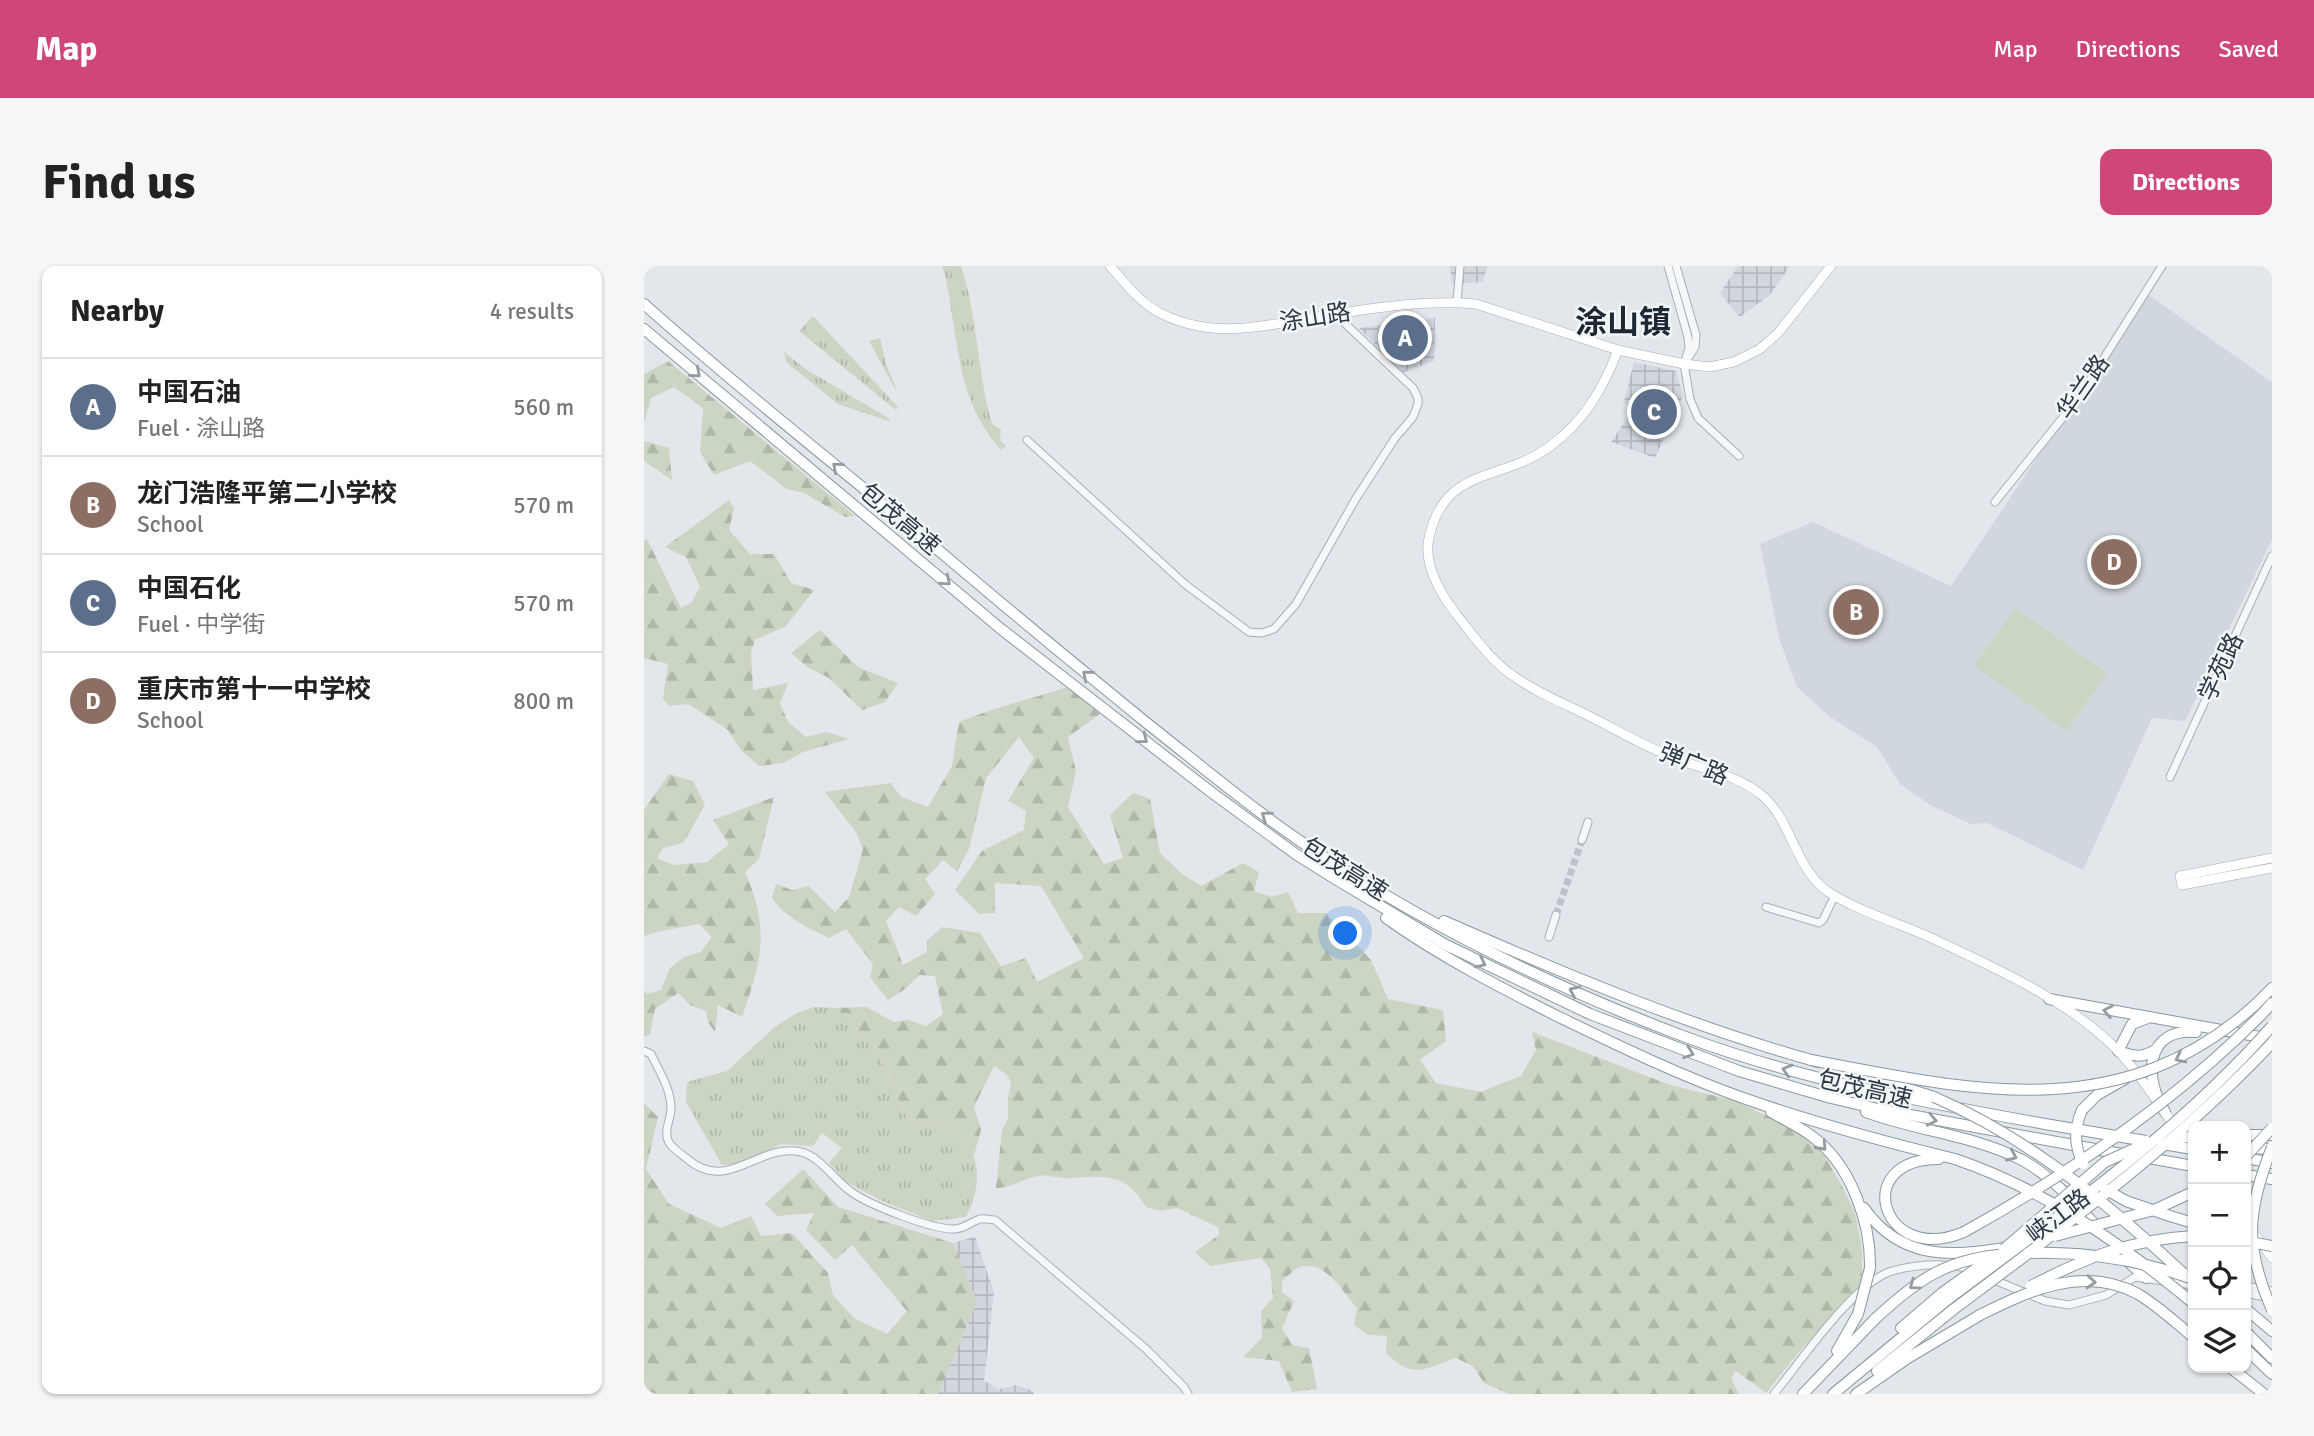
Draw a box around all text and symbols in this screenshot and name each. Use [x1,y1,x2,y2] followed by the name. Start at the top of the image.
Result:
[35,29,97,70] text: Map
[1993,34,2038,64] text: Map
[2076,34,2181,64] text: Directions
[2219,34,2279,64] text: Saved
[2100,149,2272,215] button: Directions
[42,152,195,212] text: Find us
[70,293,164,330] text: Nearby
[490,297,574,326] text: 4 results
[1277,297,1353,337] street label: 涂山路
[1575,303,1671,342] district label: 涂山镇
[1382,312,1428,364] pin: A
[2050,349,2116,425] street label: 华兰路
[687,365,700,377] one-way arrow
[137,377,241,409] text: 中国石油
[1631,386,1677,438] pin: C
[86,393,100,422] text: A
[513,393,574,422] text: 560 m
[137,414,265,443] text: Fuel · 涂山路
[833,462,845,475] one-way arrow
[854,477,946,561] street label: 包茂高速
[137,478,397,510] text: 龙门浩隆平第二小学校
[86,491,100,520] text: B
[513,491,574,520] text: 570 m
[137,510,204,539] text: School
[2091,536,2137,588] pin: D
[137,573,241,605] text: 中国石化
[938,573,951,585] one-way arrow
[1833,586,1879,638] pin: B
[86,589,100,618] text: C
[513,589,574,618] text: 570 m
[137,610,265,639] text: Fuel · 中学街
[2192,628,2250,706] street label: 学苑路
[1083,670,1095,683] one-way arrow
[137,674,371,706] text: 重庆市第十一中学校
[85,687,101,716] text: D
[513,687,574,716] text: 800 m
[137,706,204,735] text: School
[1135,730,1147,743] one-way arrow
[1655,737,1733,791] street label: 弹广路
[1261,811,1274,824] one-way arrow
[1296,831,1394,907] street label: 包茂高速
[1328,916,1362,950] your location
[1474,955,1486,969] one-way arrow
[1569,985,1581,999] one-way arrow
[2102,1004,2114,1019] one-way arrow
[1683,1045,1695,1059] one-way arrow
[2175,1049,2187,1063] one-way arrow
[1781,1064,1793,1079] one-way arrow
[1815,1064,1915,1114] street label: 包茂高速
[1926,1111,1938,1126] one-way arrow
[2188,1121,2251,1373] map controls
[2188,1121,2251,1184] button: +
[1814,1138,1826,1151] one-way arrow
[2005,1148,2017,1162] one-way arrow
[2020,1182,2096,1250] street label: 峡江路
[2188,1184,2251,1247] button: −
[2188,1247,2251,1310] button: locate
[2086,1274,2097,1289] one-way arrow
[1910,1277,1922,1289] one-way arrow
[2188,1310,2251,1373] button: layers

